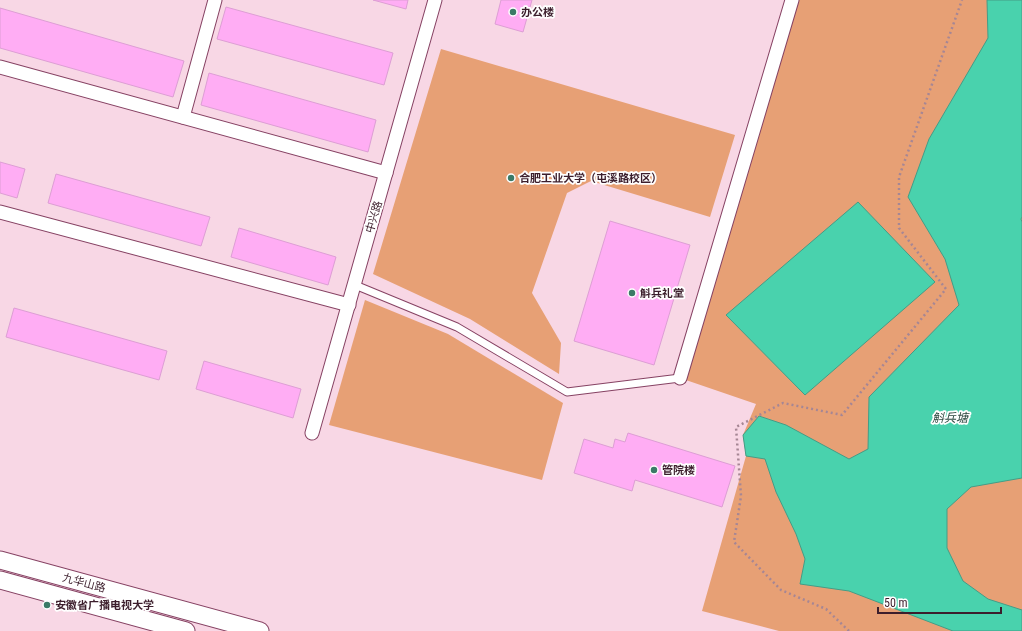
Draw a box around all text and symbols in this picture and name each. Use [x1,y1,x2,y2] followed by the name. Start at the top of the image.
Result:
[521,6,554,19] place label: 办公楼
[508,7,518,17] marker: 办公楼
[519,172,662,185] place label: 合肥工业大学（屯溪路校区）
[506,173,516,183] marker: 合肥工业大学（屯溪路校区）
[363,199,385,235] street label: 中兴路
[640,287,684,300] place label: 斛兵礼堂
[627,288,637,298] marker: 斛兵礼堂
[932,411,970,425] water label: 斛兵塘
[662,464,695,477] place label: 管院楼
[649,465,659,475] marker: 管院楼
[61,571,107,595] street label: 九华山路
[878,589,1001,615] scale bar
[884,596,908,610] text: 50 m
[55,599,154,612] place label: 安徽省广播电视大学
[42,600,52,610] marker: 安徽省广播电视大学

